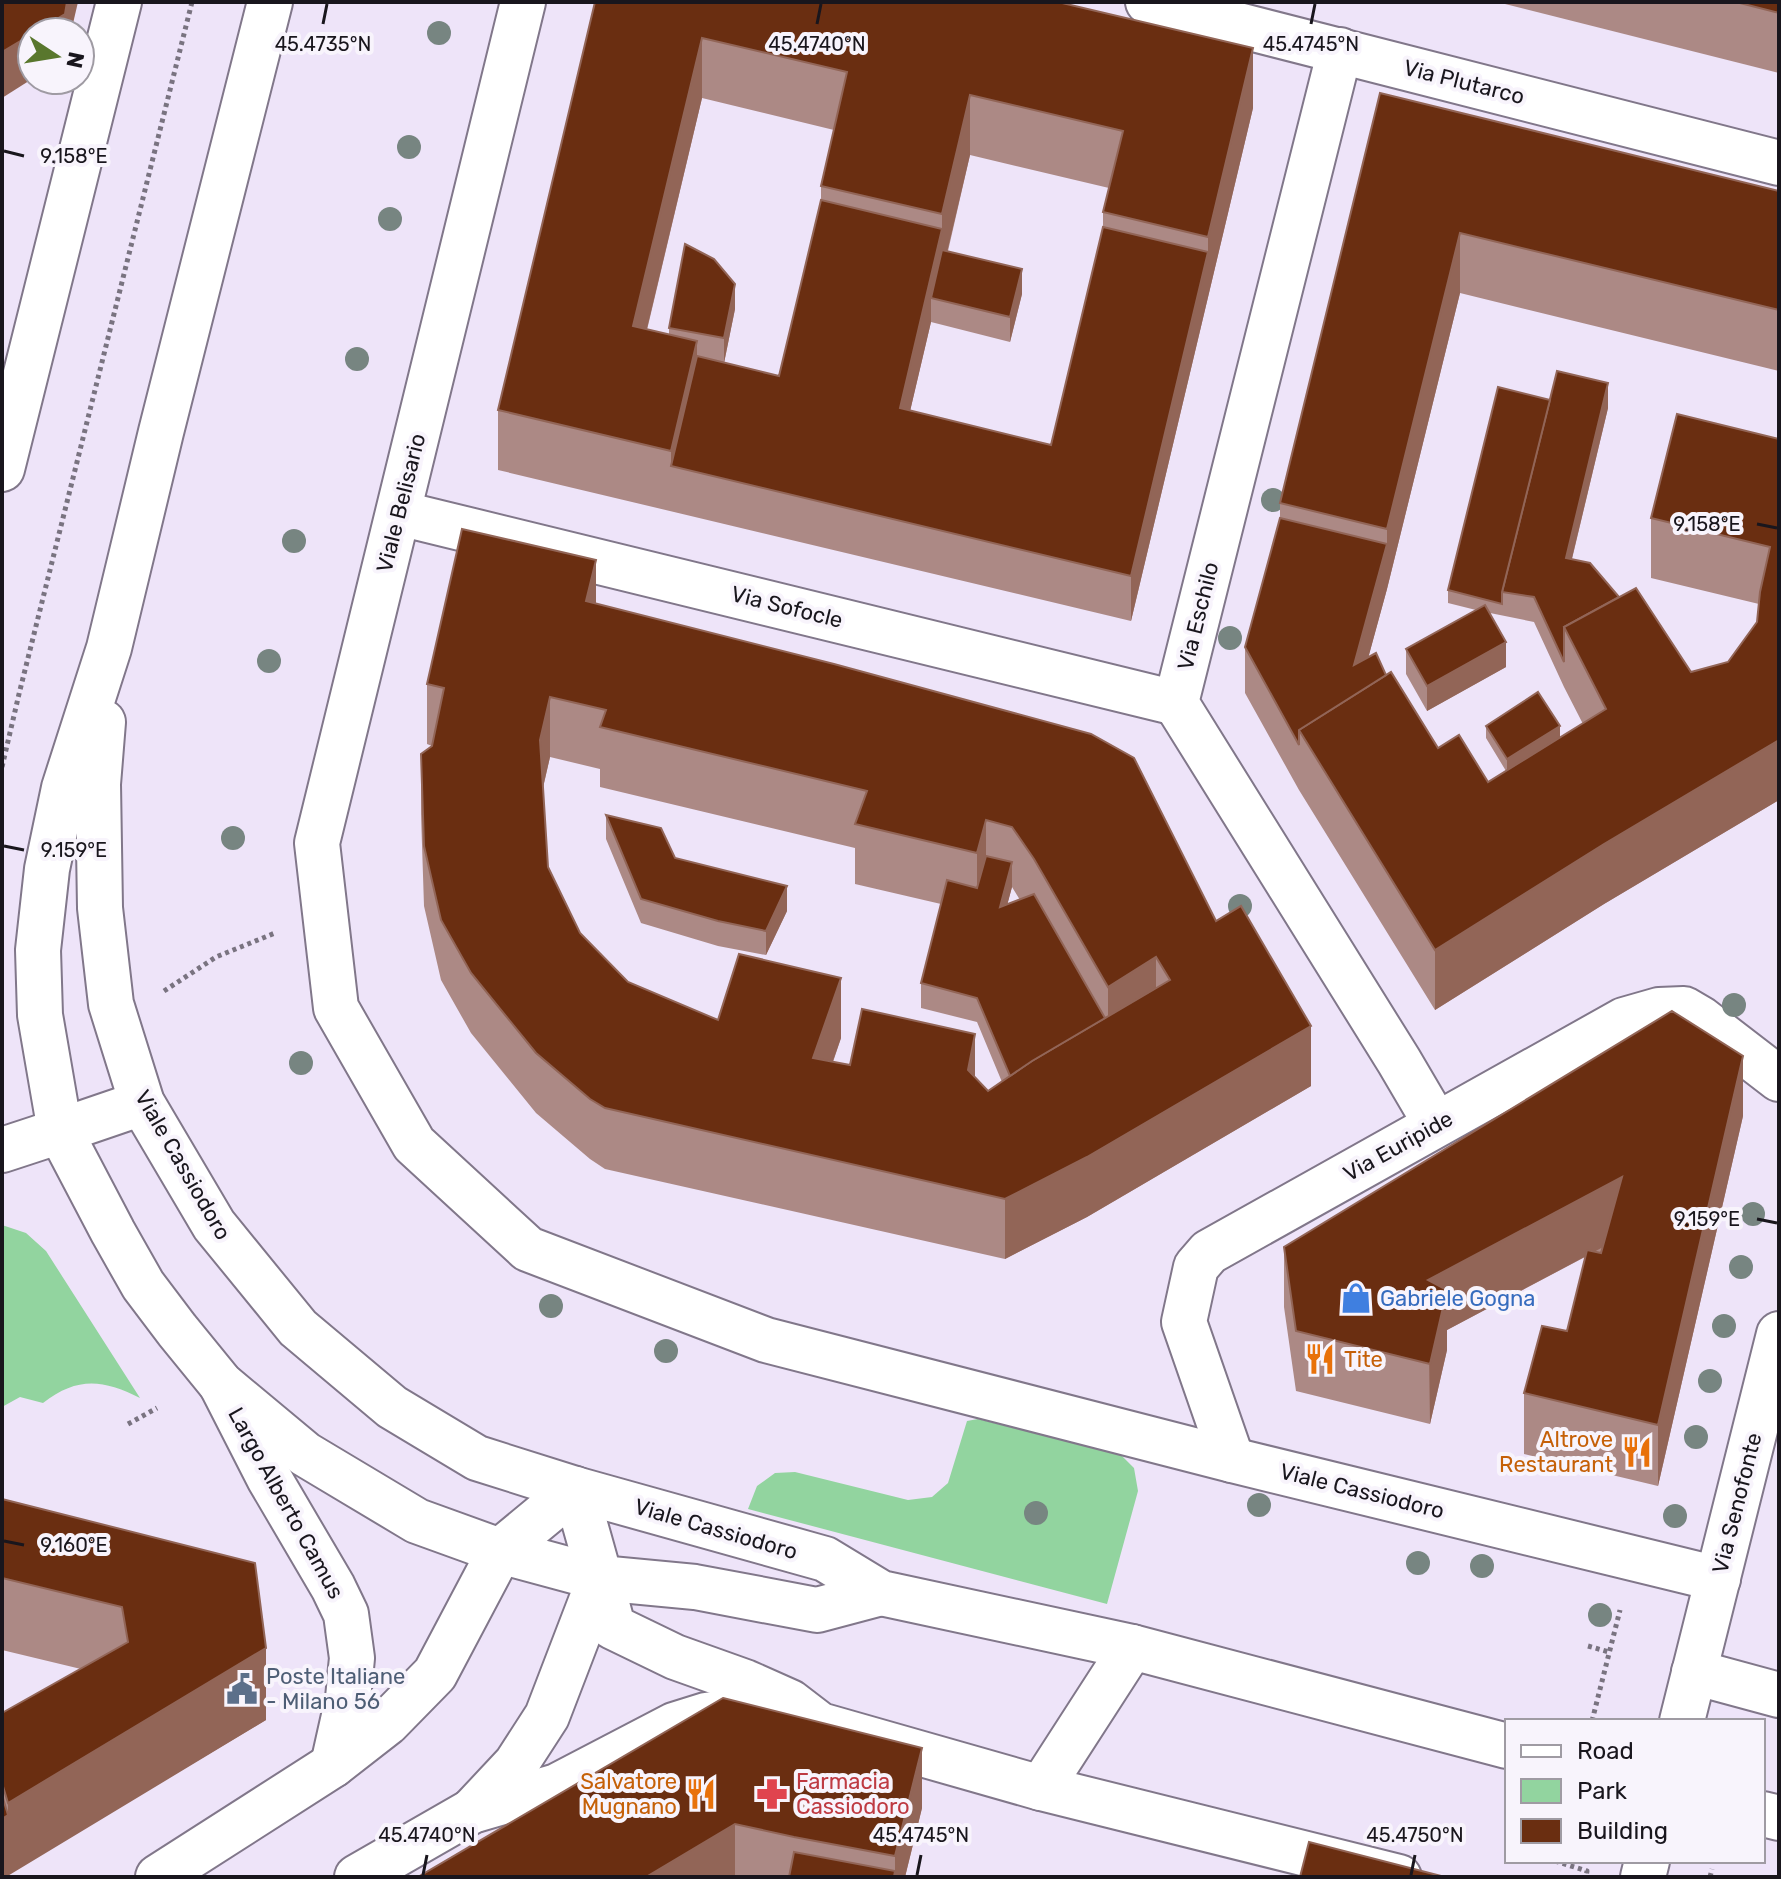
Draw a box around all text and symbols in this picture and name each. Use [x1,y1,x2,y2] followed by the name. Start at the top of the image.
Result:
[16,16,96,96] north arrow
[275,32,371,56] text: 45.4735°N
[768,32,866,56] text: 45.4740°N
[1263,32,1359,56] text: 45.4745°N
[60,50,90,71] text: N
[1401,54,1527,110] street label: Via Plutarco
[40,144,108,168] text: 9.158°E
[371,431,431,575] street label: Viale Belisario
[1673,512,1741,536] text: 9.158°E
[1172,559,1224,673] street label: Via Eschilo
[728,580,846,634] street label: Via Sofocle
[41,838,107,862] text: 9.159°E
[129,1085,237,1245] street label: Viale Cassiodoro
[1338,1105,1458,1187] street label: Via Euripide
[1674,1207,1740,1231] text: 9.159°E
[1339,1281,1373,1315] shop icon: Gabriele Gogna
[1380,1285,1536,1312] place label: Gabriele Gogna
[1303,1342,1337,1376] restaurant icon: Tite
[1344,1346,1383,1373] place label: Tite
[222,1403,350,1603] street label: Largo Alberto Camus
[1499,1426,1613,1478] place label: Altrove Restaurant
[1706,1430,1768,1576] street label: Via Senofonte
[1620,1435,1654,1469] restaurant icon: Altrove Restaurant
[1277,1458,1447,1524] street label: Viale Cassiodoro
[631,1493,801,1565] street label: Viale Cassiodoro
[40,1533,108,1557] text: 9.160°E
[266,1663,405,1715] place label: Poste Italiane - Milano 56
[225,1672,259,1706] public building icon: Poste Italiane - Milano 56
[1505,1719,1765,1863] legend
[1577,1737,1634,1765] text: Road
[580,1768,677,1820] place label: Salvatore Mugnano
[796,1768,910,1820] place label: Farmacia Cassiodoro
[684,1777,718,1811] restaurant icon: Salvatore Mugnano
[755,1777,789,1811] pharmacy icon: Farmacia Cassiodoro
[1577,1777,1628,1805] text: Park
[1577,1817,1668,1845] text: Building
[378,1823,476,1847] text: 45.4740°N
[873,1823,969,1847] text: 45.4745°N
[1366,1823,1464,1847] text: 45.4750°N

